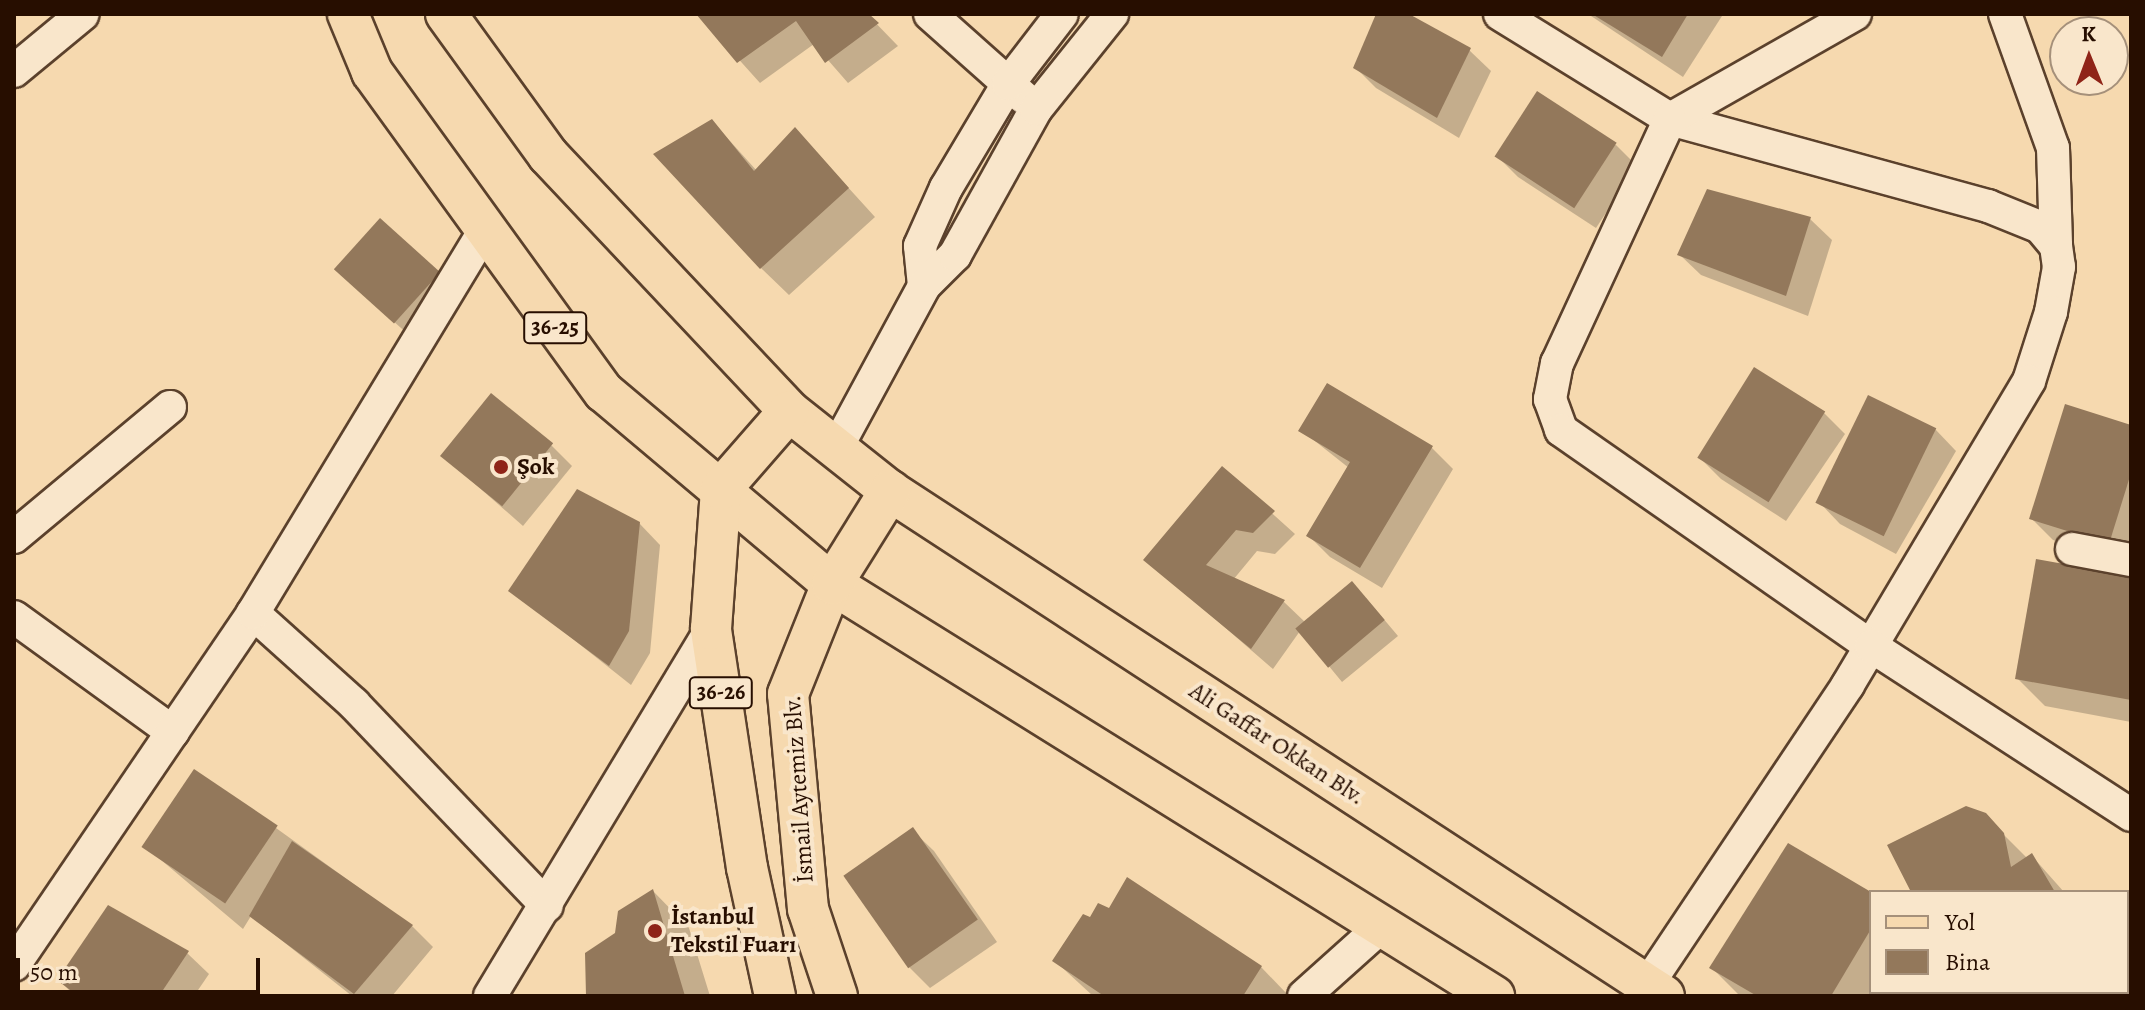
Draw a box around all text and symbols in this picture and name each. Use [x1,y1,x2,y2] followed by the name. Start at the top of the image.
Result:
[2049,16,2129,96] north arrow
[2081,19,2096,49] text: K
[523,310,587,346] road number: 36-25
[517,453,554,481] place label: Şok
[492,458,510,476] marker: Şok
[687,675,755,711] road number: 36-26
[1184,677,1370,811] street label: Ali Gaffar Okkan Blv.
[778,694,820,884] street label: İsmail Aytemiz Blv.
[1869,890,2129,994] legend
[671,903,796,959] place label: İstanbul Tekstil Fuarı
[1945,906,1975,938] text: Yol
[646,922,664,940] marker: İstanbul Tekstil Fuarı
[20,942,264,992] scale bar
[1945,946,1990,978] text: Bina
[30,956,78,988] text: 50 m

